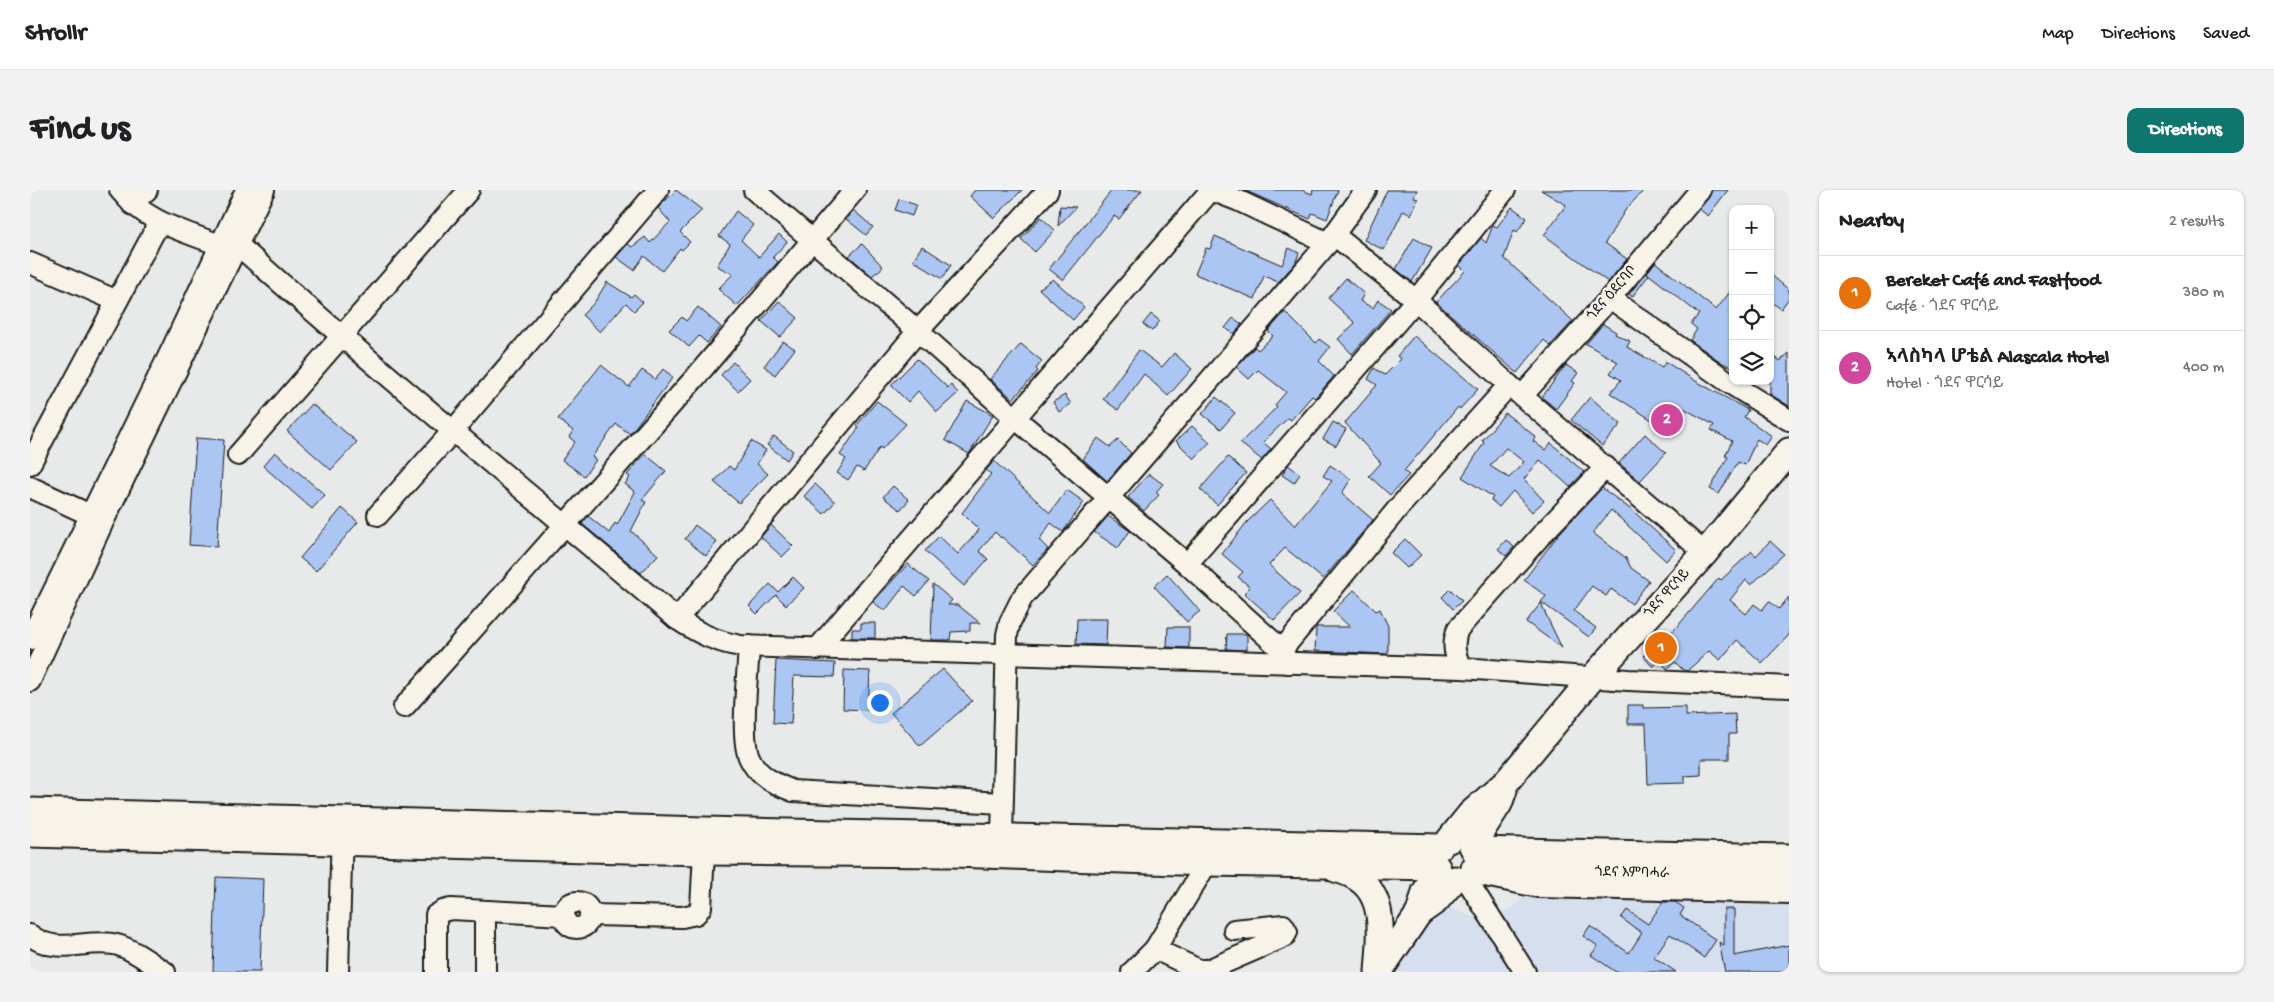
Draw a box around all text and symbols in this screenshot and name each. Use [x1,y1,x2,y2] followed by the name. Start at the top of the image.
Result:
[25,20,86,49] text: Strollr
[2042,24,2074,45] text: Map
[2102,24,2175,45] text: Directions
[2203,24,2249,45] text: Saved
[2127,108,2244,153] button: Directions
[30,110,130,151] text: Find us
[1729,205,1774,385] map controls
[1729,205,1774,250] button: +
[1839,210,1904,235] text: Nearby
[2169,213,2224,232] text: 2 results
[1729,250,1774,295] button: −
[1584,263,1642,325] street label: ጎደና ዕደርባቦ
[1886,270,2100,293] text: Bereket Café and Fastfood
[1852,284,1858,303] text: 1
[2183,284,2224,303] text: 380 m
[1729,295,1774,340] button: locate
[1886,298,1999,317] text: Café · ጎደና ዋርሳይ
[1729,340,1774,385] button: layers
[1886,347,2109,370] text: ኣላስካላ ሆቴል Alascala Hotel
[1851,359,1859,378] text: 2
[2183,359,2224,378] text: 400 m
[1886,375,2004,394] text: Hotel · ጎደና ዋርሳይ
[1651,401,1683,439] pin: 2
[1641,566,1695,622] street label: ጎደና ዋርሳይ
[1645,629,1677,667] pin: 1
[867,690,893,716] your location
[1595,865,1670,883] street label: ጎደና እምባሓራ

